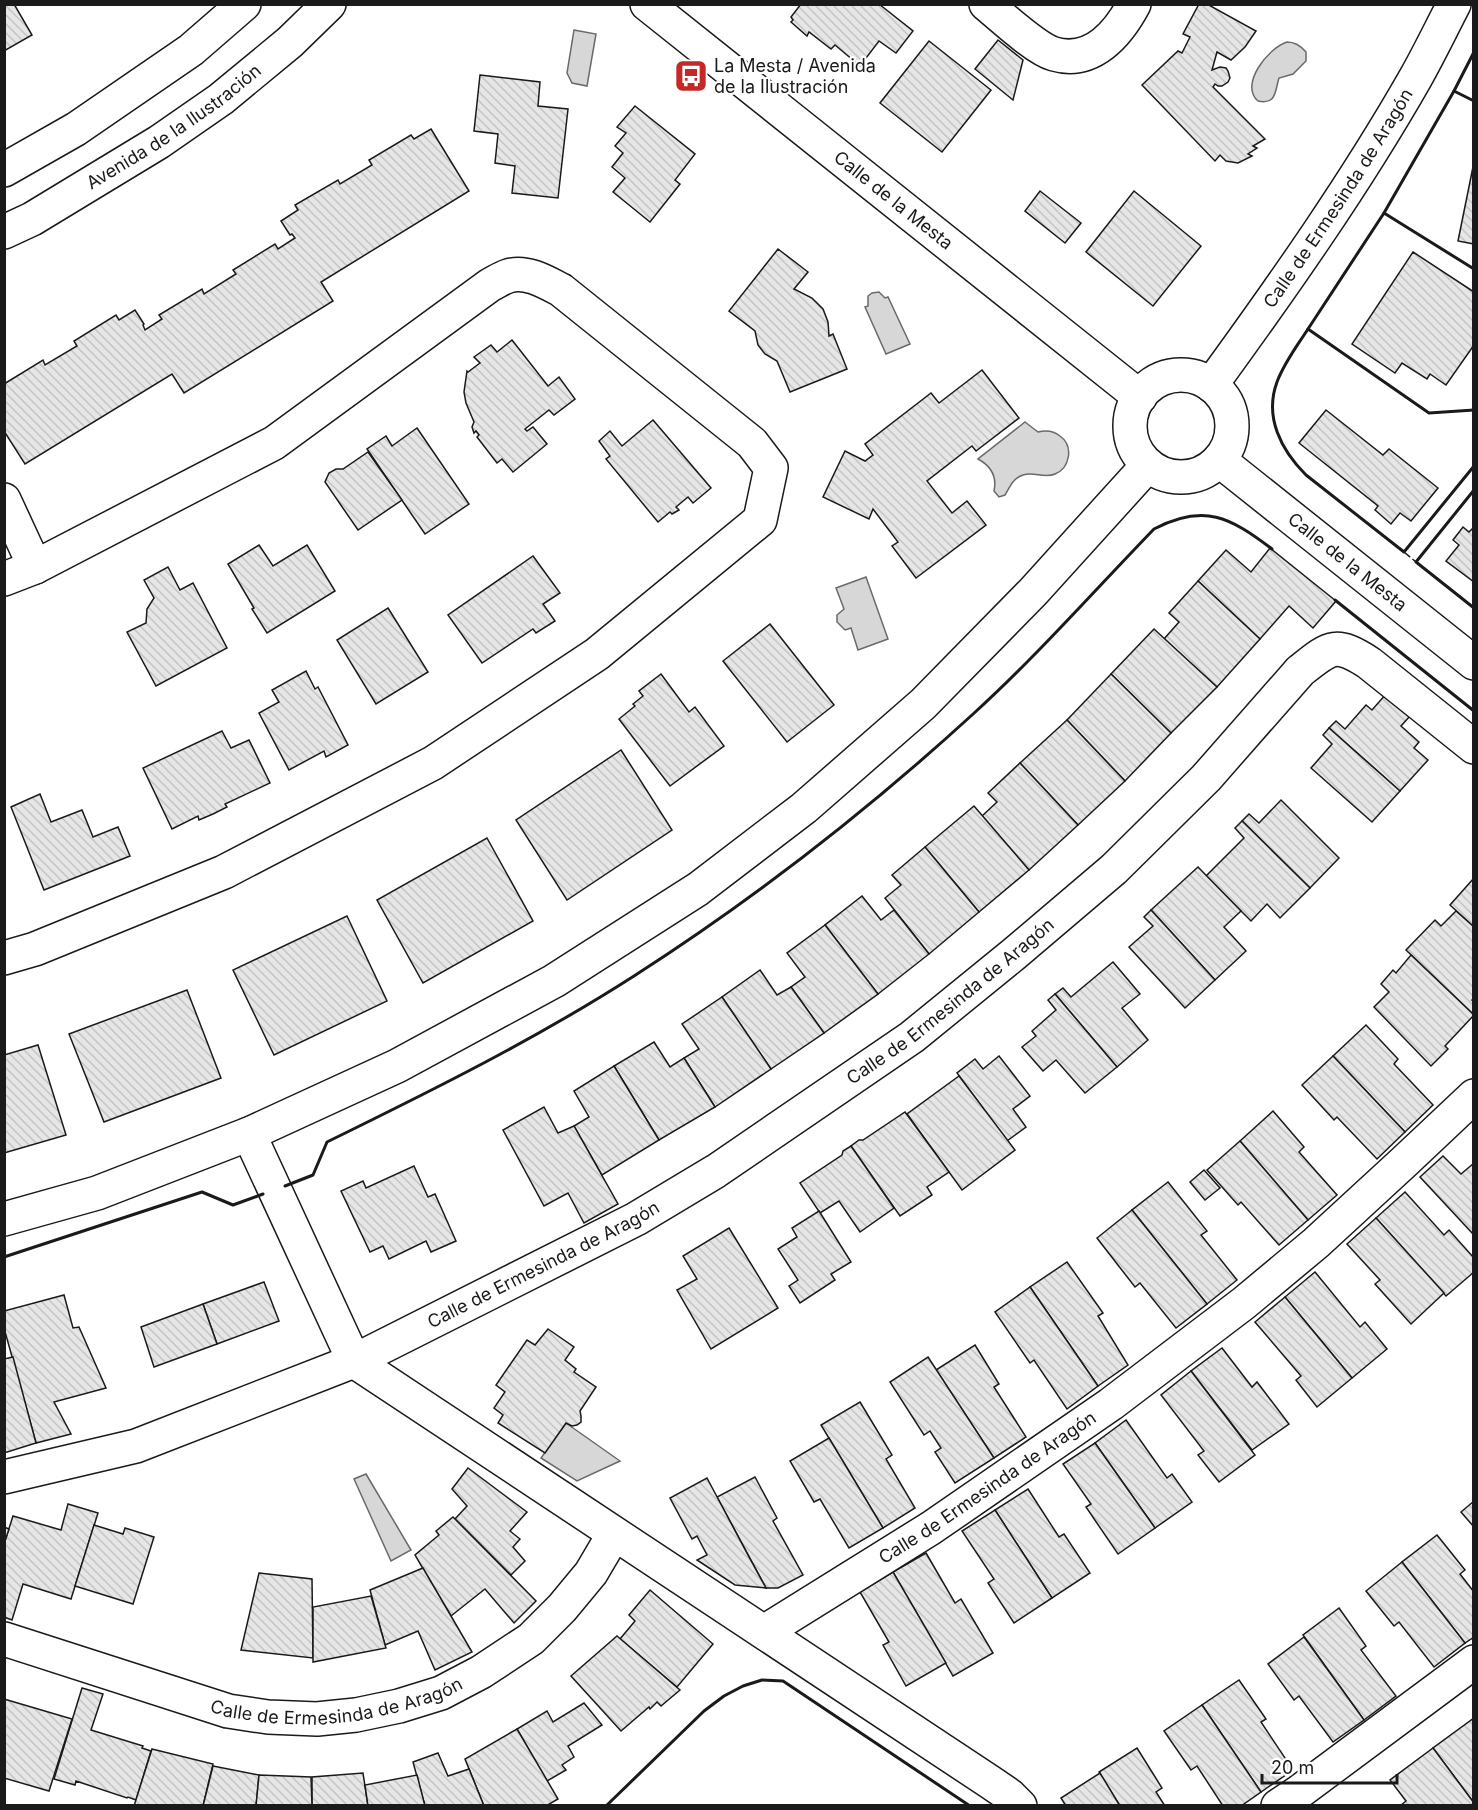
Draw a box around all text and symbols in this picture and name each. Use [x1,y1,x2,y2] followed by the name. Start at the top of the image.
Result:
[714,55,876,97] place label: La Mesta / Avenida de la Ilustración
[673,58,709,94] bus stop icon: La Mesta / Avenida de la Ilustración
[82,60,265,194] street label: Avenida de la Ilustración
[1259,85,1417,312] street label: Calle de Ermesinda de Aragón
[830,146,957,254] street label: Calle de la Mesta
[1284,508,1411,615] street label: Calle de la Mesta
[842,914,1058,1089] street label: Calle de Ermesinda de Aragón
[424,1196,663,1332] street label: Calle de Ermesinda de Aragón
[875,1407,1100,1568] street label: Calle de Ermesinda de Aragón
[208,1673,466,1729] street label: Calle de Ermesinda de Aragón
[1262,1747,1397,1785] scale bar
[1271,1757,1314,1778] text: 20 m

